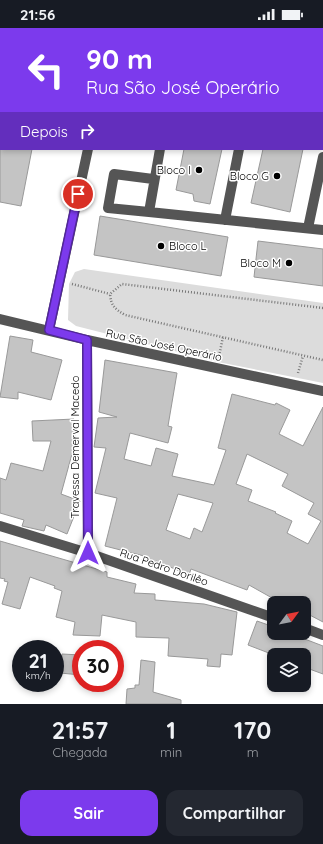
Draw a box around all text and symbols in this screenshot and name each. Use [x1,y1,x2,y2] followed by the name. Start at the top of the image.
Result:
[20,5,55,24] text: 21:56
[86,41,153,76] text: 90 m
[20,44,72,96] icon: left
[86,76,280,99] text: Rua São José Operário
[76,120,98,142] icon: right
[20,122,68,141] text: Depois
[157,163,191,177] place label: Bloco I
[194,165,204,175] marker: Bloco I
[230,169,269,183] place label: Bloco G
[272,171,282,181] marker: Bloco G
[61,177,95,211] pin
[67,183,89,205] icon: arrive
[169,239,207,253] place label: Bloco L
[156,241,166,251] marker: Bloco L
[240,256,281,270] place label: Bloco M
[284,258,294,268] marker: Bloco M
[105,326,224,364] street label: Rua São José Operário
[68,375,82,518] street label: Travessa Demerval Macedo
[67,532,109,574] position arrow
[118,545,210,589] street label: Rua Pedro Dorilêo
[267,596,311,640] north arrow
[267,596,311,692] map controls
[72,640,124,692] speed limit sign: 30
[28,648,48,673] text: 21
[267,648,311,692] button: layers
[25,669,51,682] text: km/h
[52,715,108,745] text: 21:57
[166,715,176,745] text: 1
[234,715,271,745] text: 170
[53,744,107,760] text: Chegada
[160,744,182,760] text: min
[247,744,259,760] text: m
[20,790,158,836] button: Sair
[166,790,303,836] button: Compartilhar

